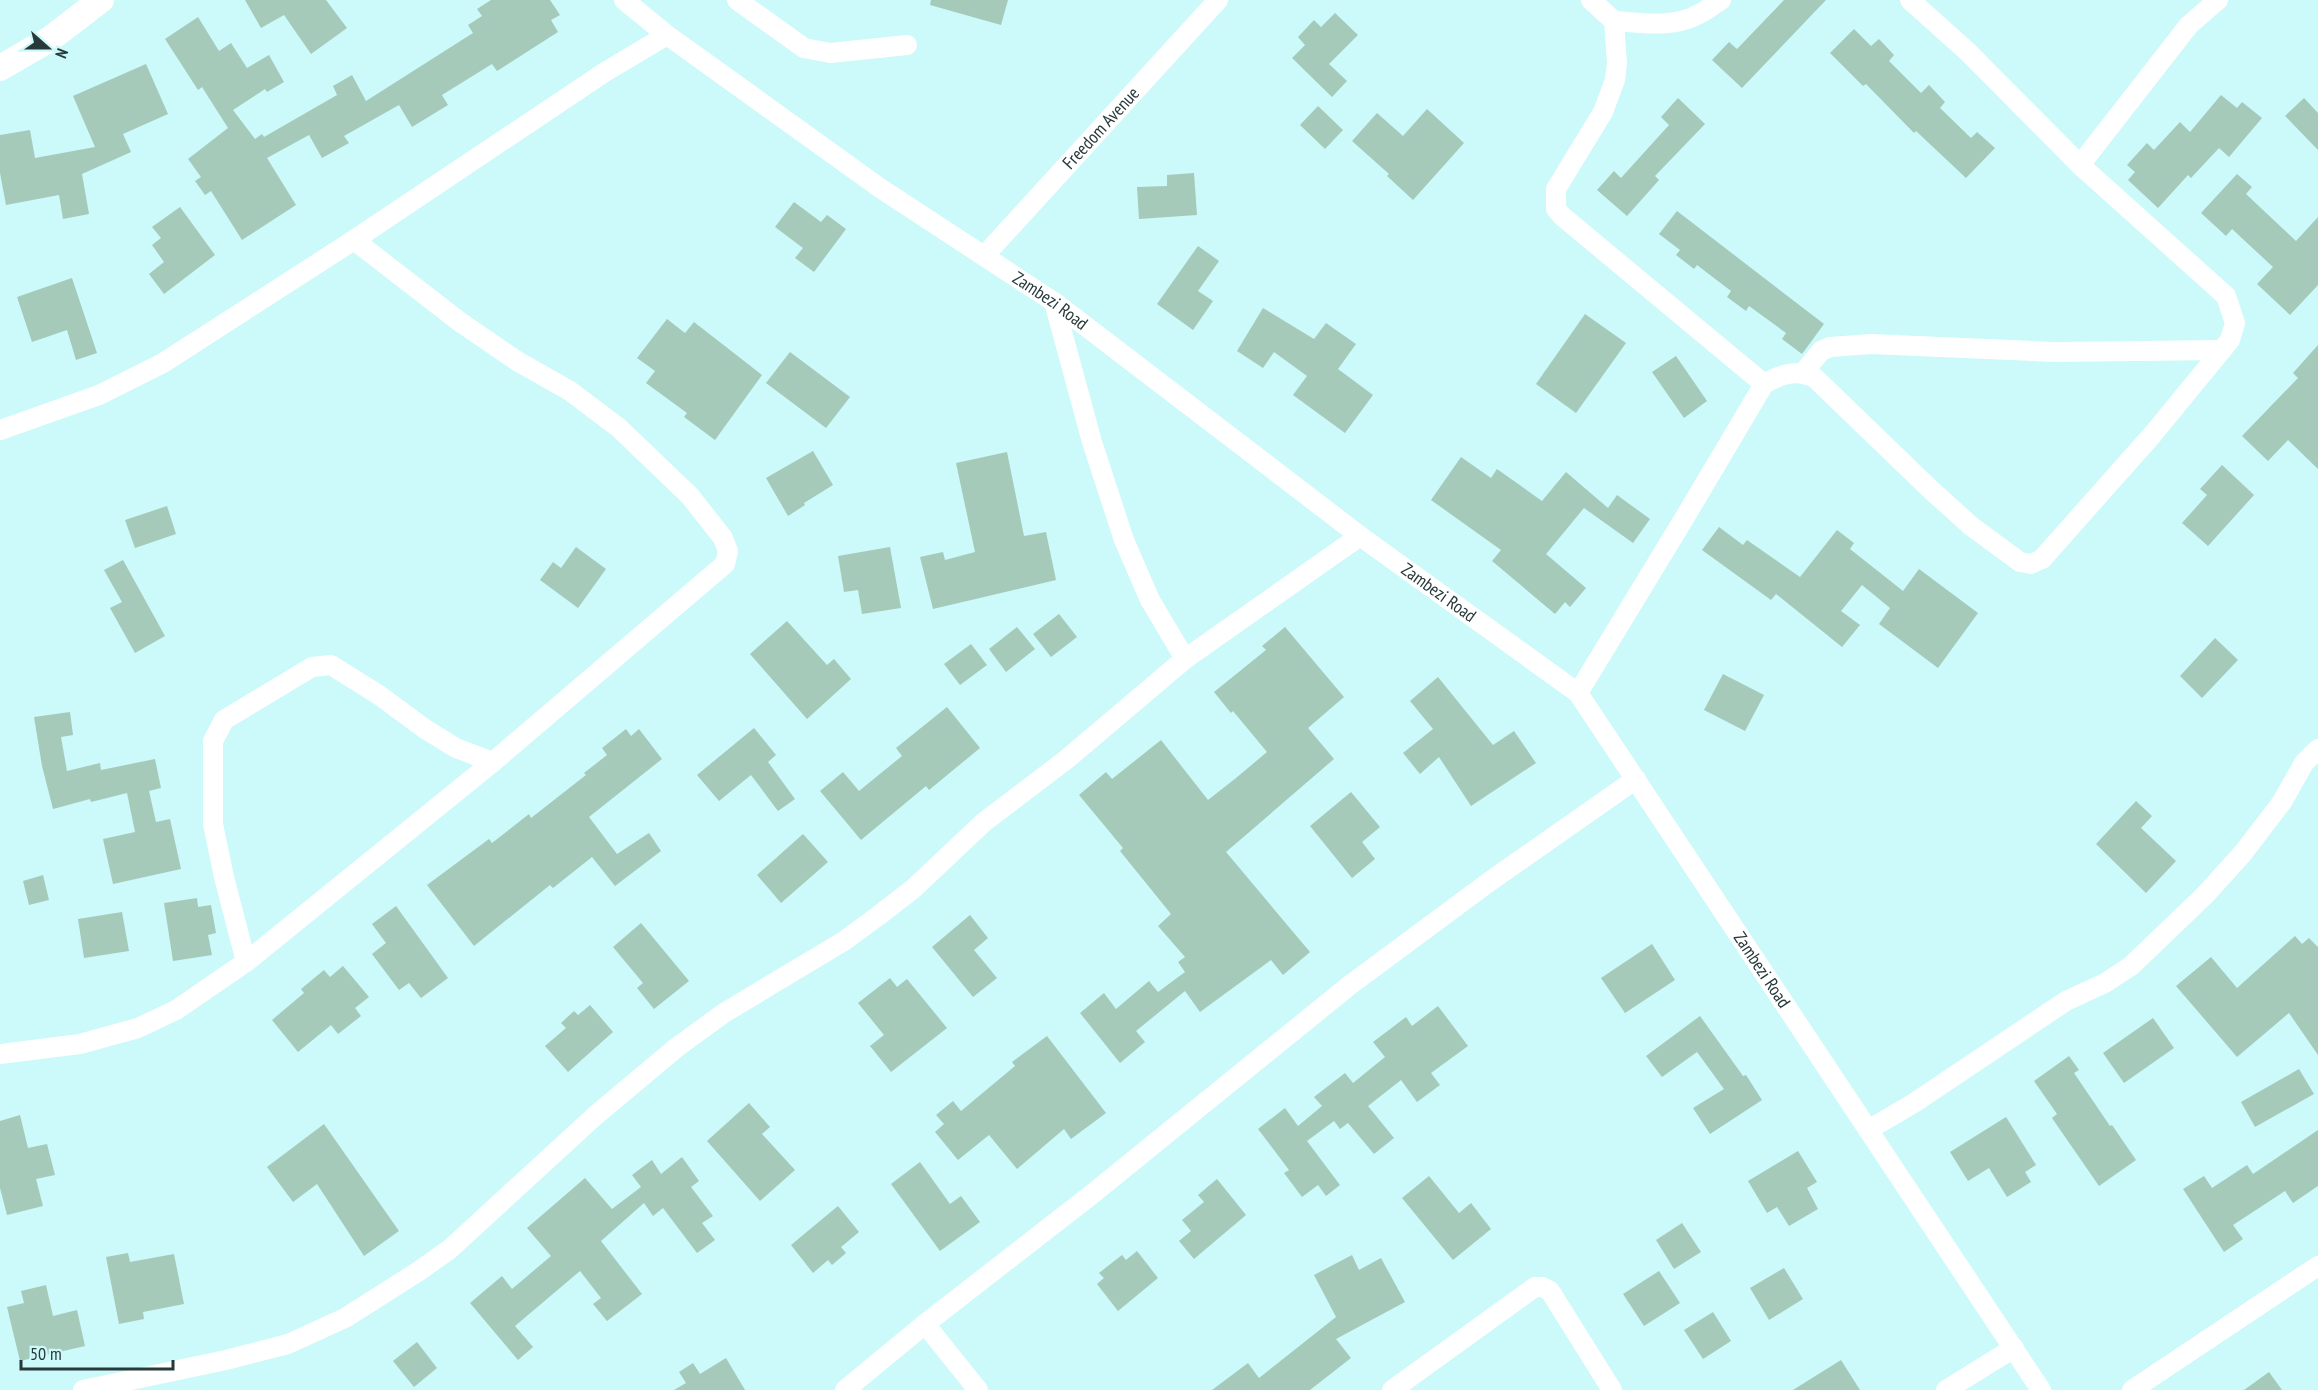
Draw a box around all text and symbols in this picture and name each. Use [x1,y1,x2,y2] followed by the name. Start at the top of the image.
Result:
[18,18,78,78] north arrow
[51,46,73,61] text: N
[1057,82,1144,174] street label: Freedom Avenue
[1009,266,1093,335] street label: Zambezi Road
[1397,558,1481,627] street label: Zambezi Road
[1729,927,1796,1012] street label: Zambezi Road
[21,1333,172,1371] scale bar
[30,1342,62,1365] text: 50 m

